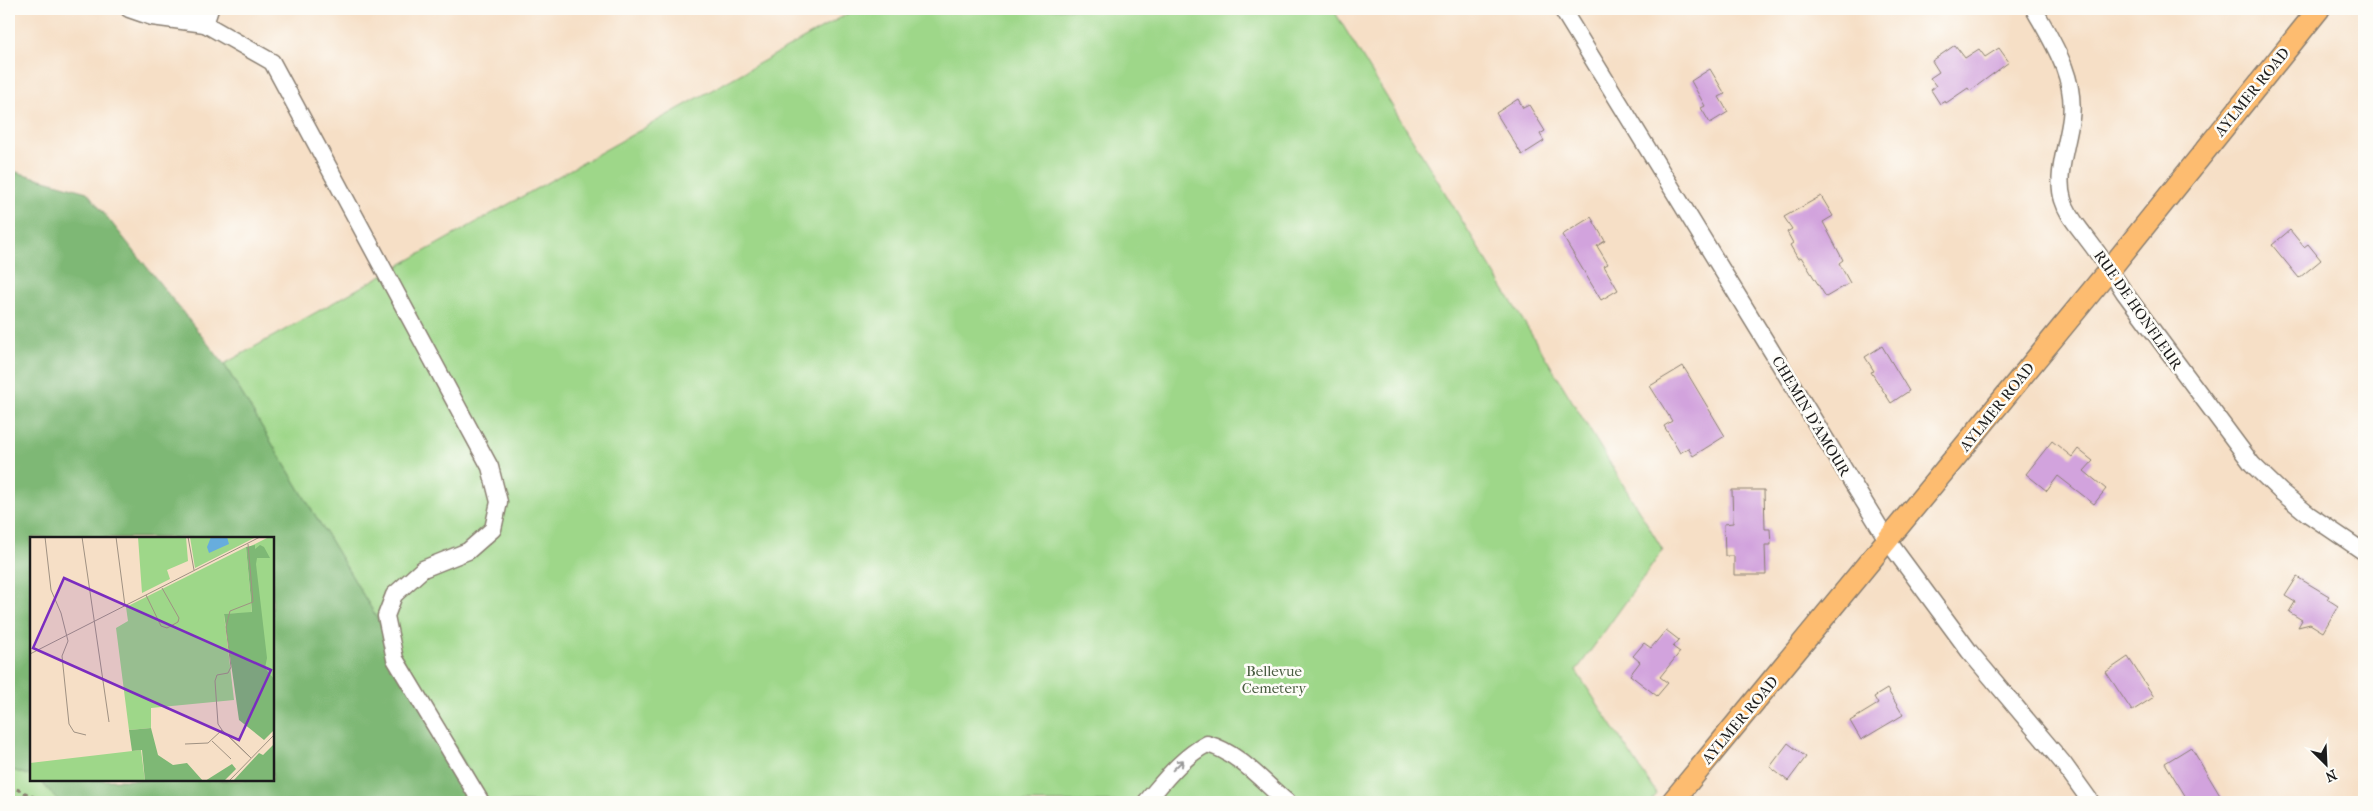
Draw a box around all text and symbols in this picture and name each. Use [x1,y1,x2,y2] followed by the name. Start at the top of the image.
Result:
[2210,44,2293,141] street label: AYLMER ROAD
[2090,247,2187,374] street label: RUE DE HONFLEUR
[1768,353,1855,480] street label: CHEMIN D'AMOUR
[1955,359,2038,456] street label: AYLMER ROAD
[30,537,274,781] inset map
[1242,662,1307,697] park label: Bellevue Cemetery
[1697,673,1782,768] street label: AYLMER ROAD
[2300,738,2350,788] north arrow
[1172,759,1184,771] one-way arrow
[2322,765,2339,785] text: N

